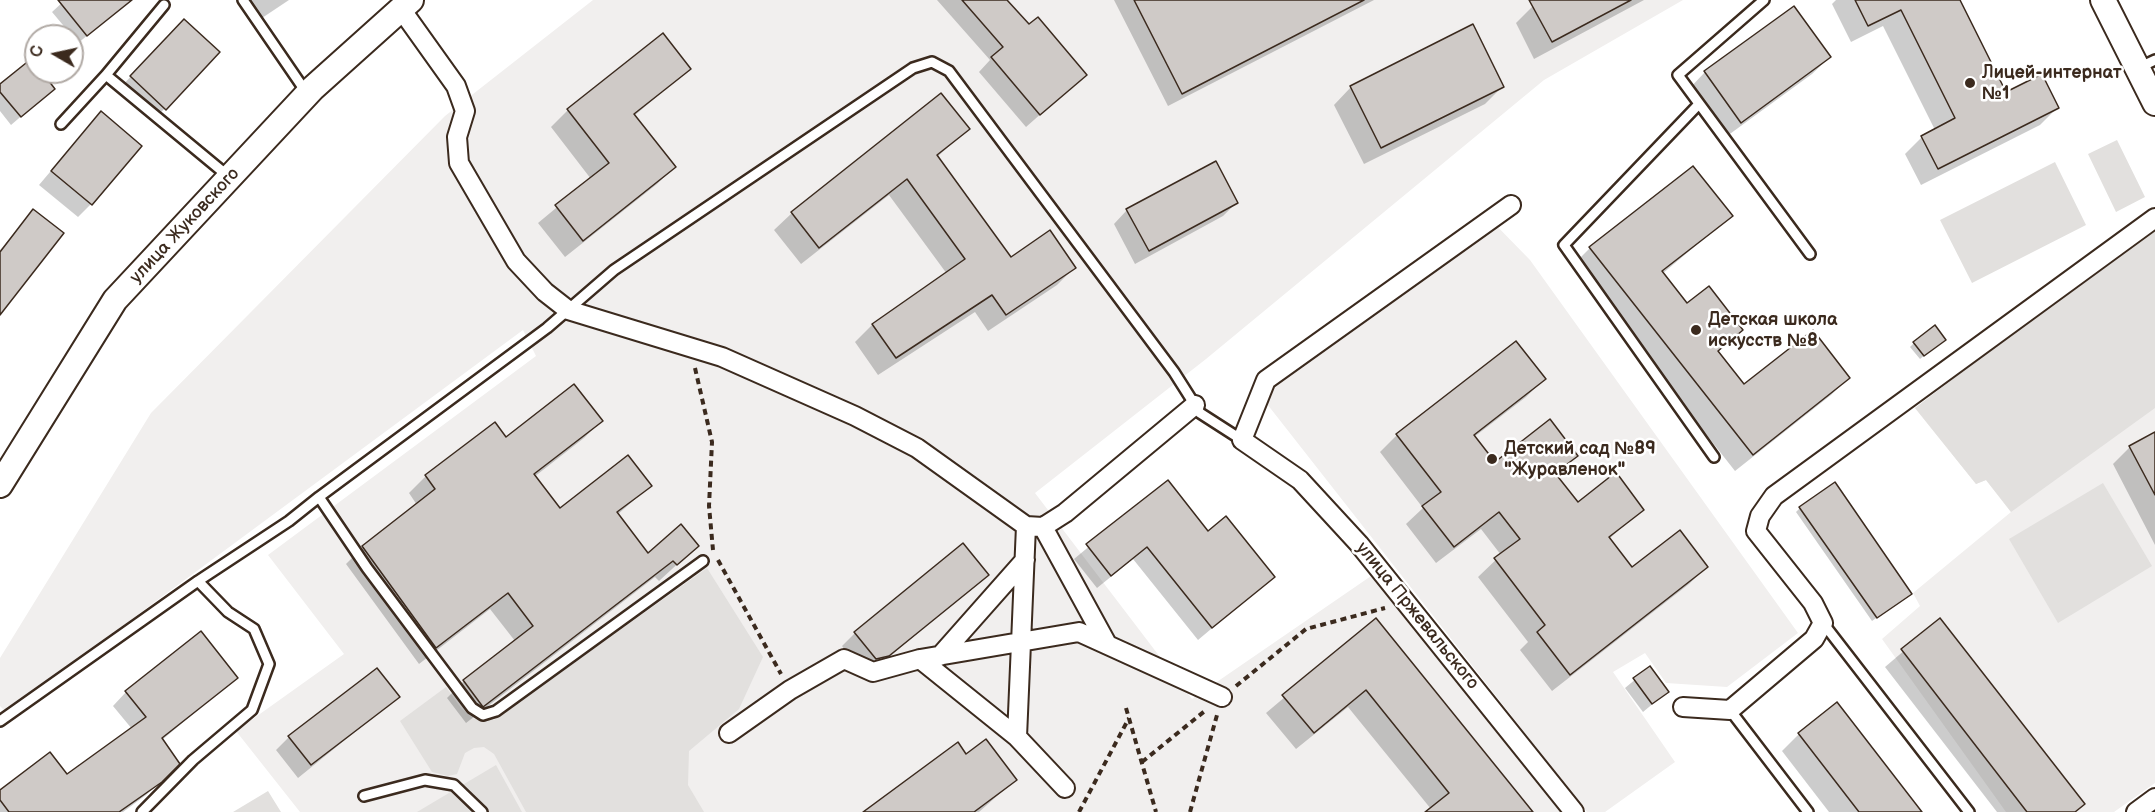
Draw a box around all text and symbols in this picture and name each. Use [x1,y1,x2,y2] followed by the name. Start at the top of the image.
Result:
[24,24,84,84] north arrow
[27,44,48,58] text: С
[1982,62,2122,104] place label: Лицей-интернат №1
[1963,76,1977,90] marker: Лицей-интернат №1
[126,164,244,288] street label: улица Жуковского
[1708,309,1837,352] place label: Детская школа искусств №8
[1689,323,1703,337] marker: Детская школа искусств №8
[1504,438,1656,480] place label: Детский сад №89 "Журавленок"
[1485,452,1499,466] marker: Детский сад №89 "Журавленок"
[1351,538,1483,694] street label: улица Пржевальского

